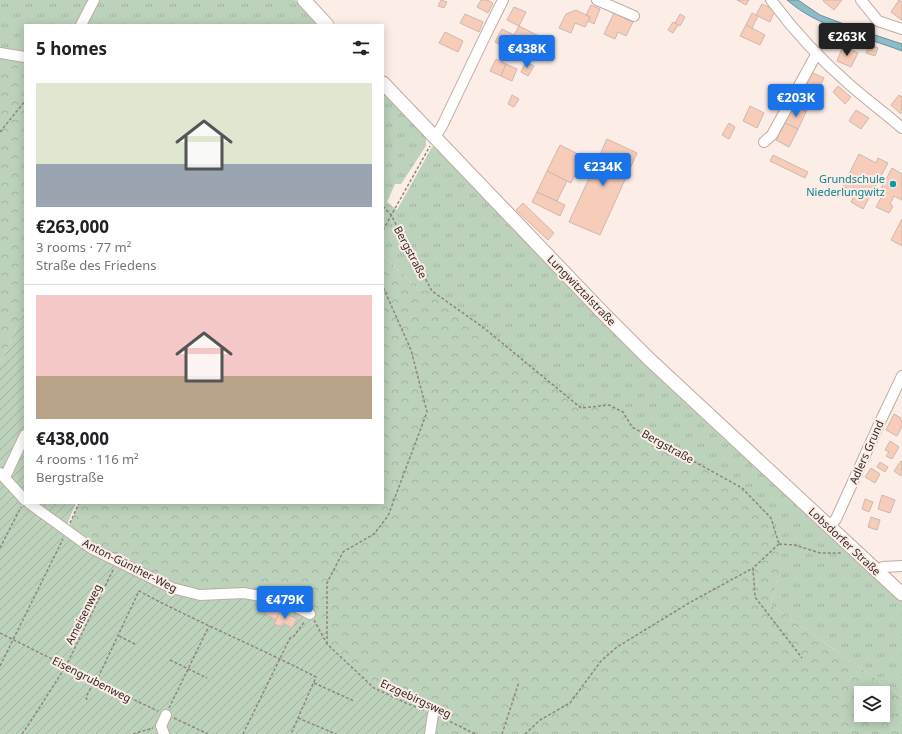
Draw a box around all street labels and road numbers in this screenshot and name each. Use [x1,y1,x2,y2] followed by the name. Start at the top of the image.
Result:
[391,223,431,281] street label: Bergstraße
[544,251,620,329] street label: Lungwitztalstraße
[845,418,887,486] street label: Adlers Grund
[639,426,697,466] street label: Bergstraße
[806,504,884,578] street label: Lobsdorfer Straße
[80,535,180,595] street label: Anton-Günther-Weg
[61,581,105,647] street label: Ameisenweg
[50,653,134,705] street label: Eisengrubenweg
[378,675,454,721] street label: Erzgebirgsweg

